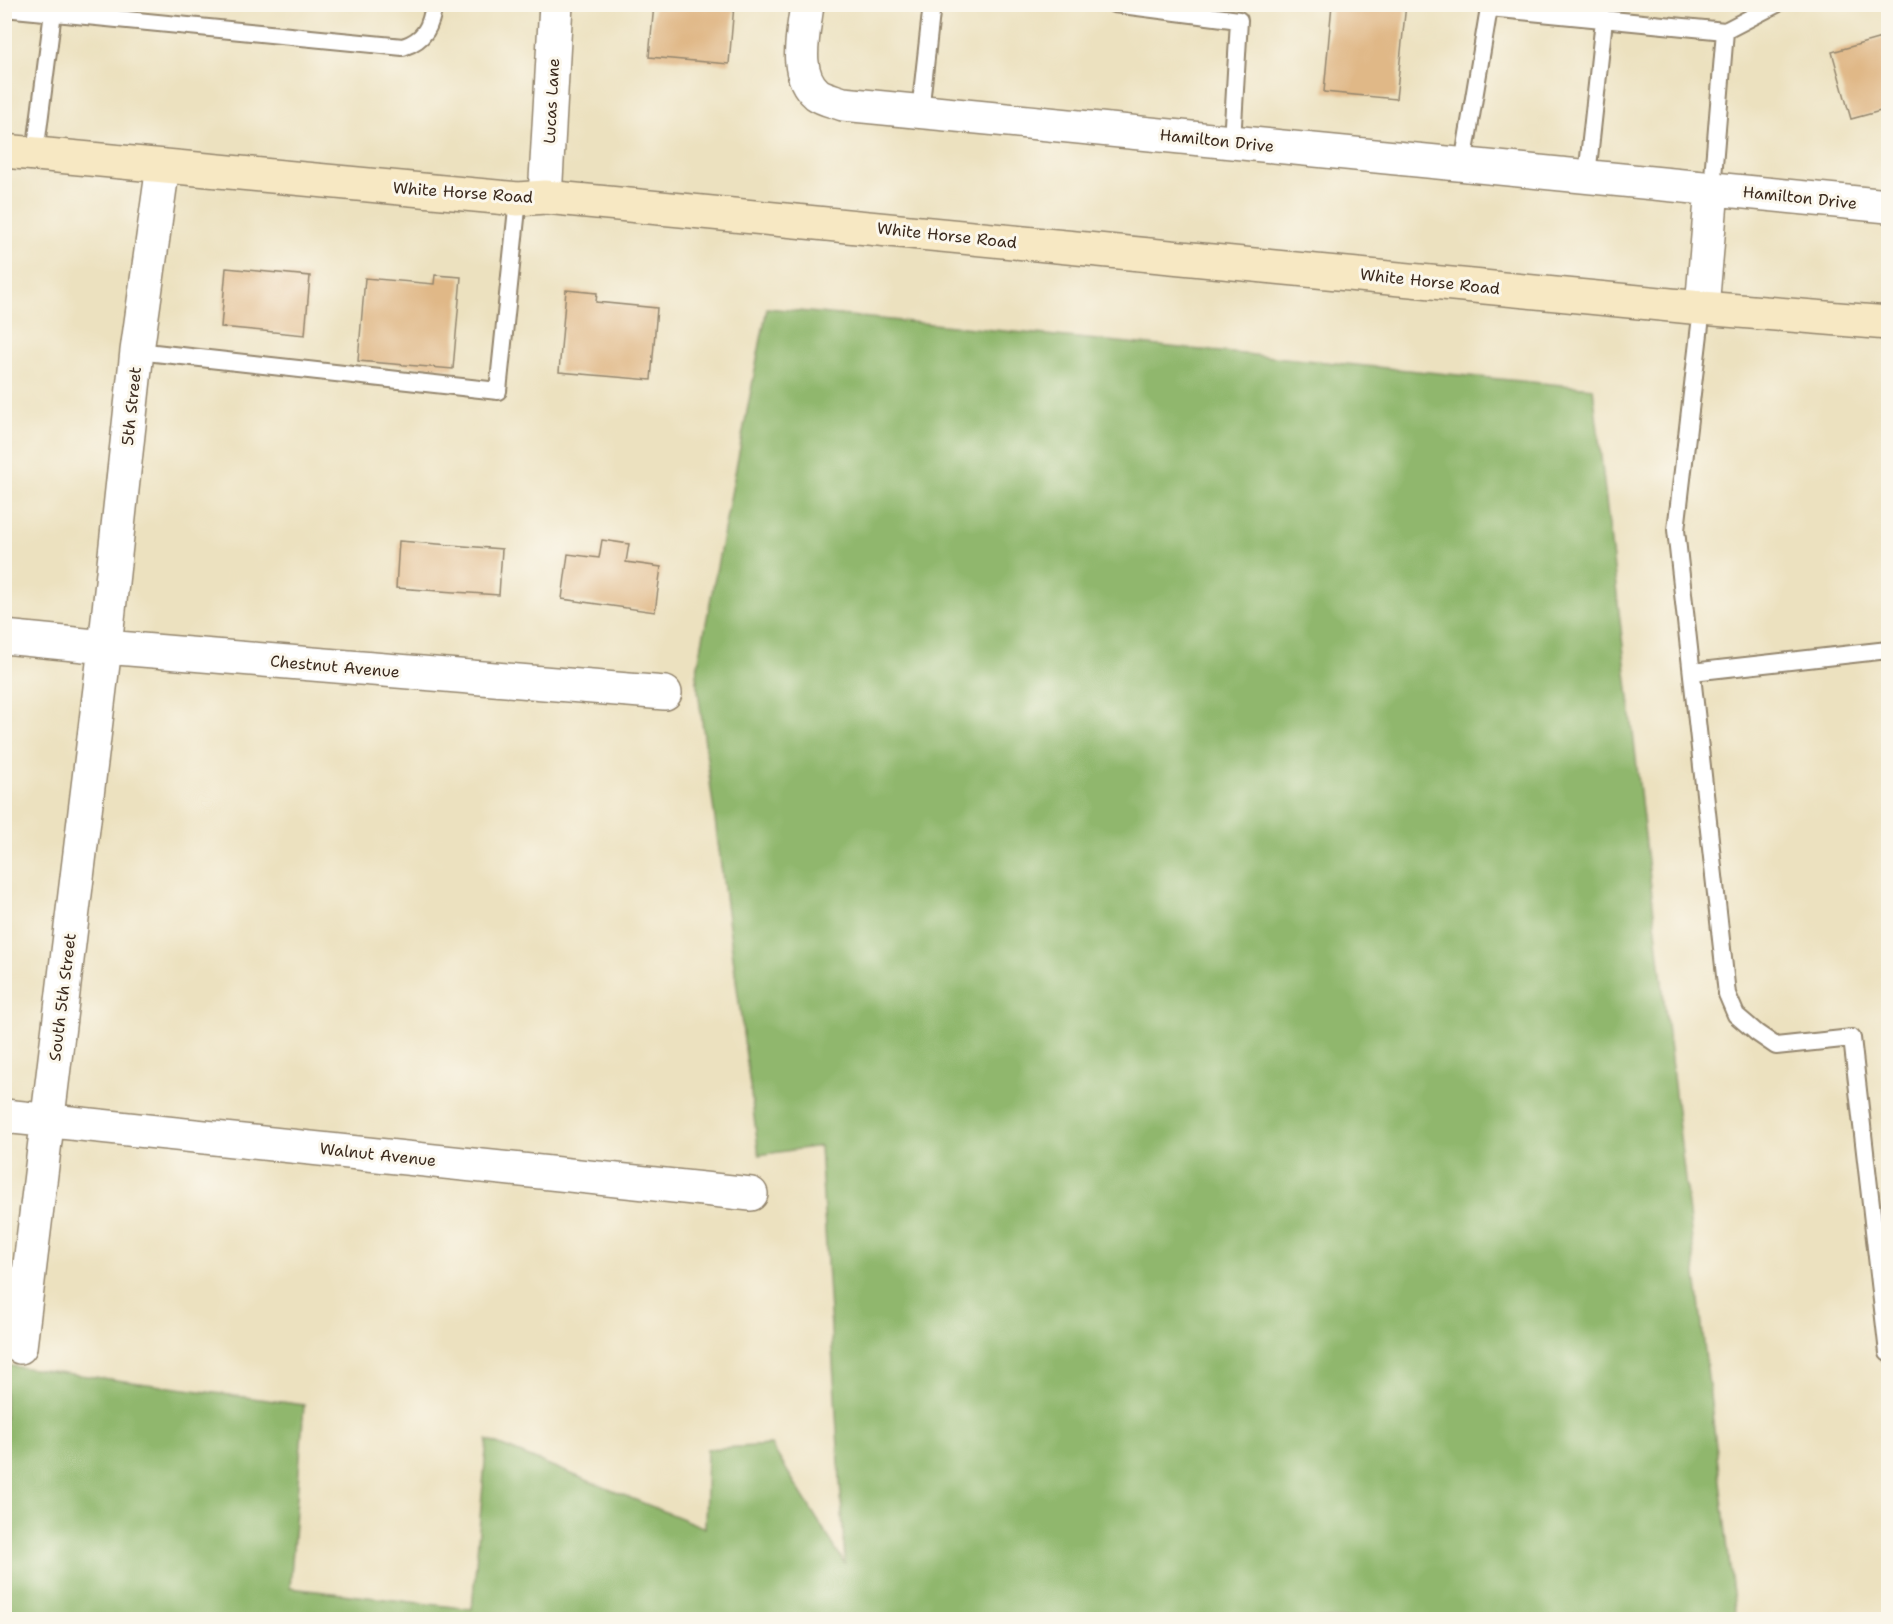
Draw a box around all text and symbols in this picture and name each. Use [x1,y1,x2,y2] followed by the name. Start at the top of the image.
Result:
[539,58,564,144] street label: Lucas Lane
[1159,124,1275,157] street label: Hamilton Drive
[392,177,534,208] street label: White Horse Road
[1742,181,1858,214] street label: Hamilton Drive
[876,218,1018,253] street label: White Horse Road
[1359,264,1501,299] street label: White Horse Road
[117,366,146,446] street label: 5th Street
[269,650,401,683] street label: Chestnut Avenue
[44,932,81,1062] street label: South 5th Street
[319,1138,437,1171] street label: Walnut Avenue

